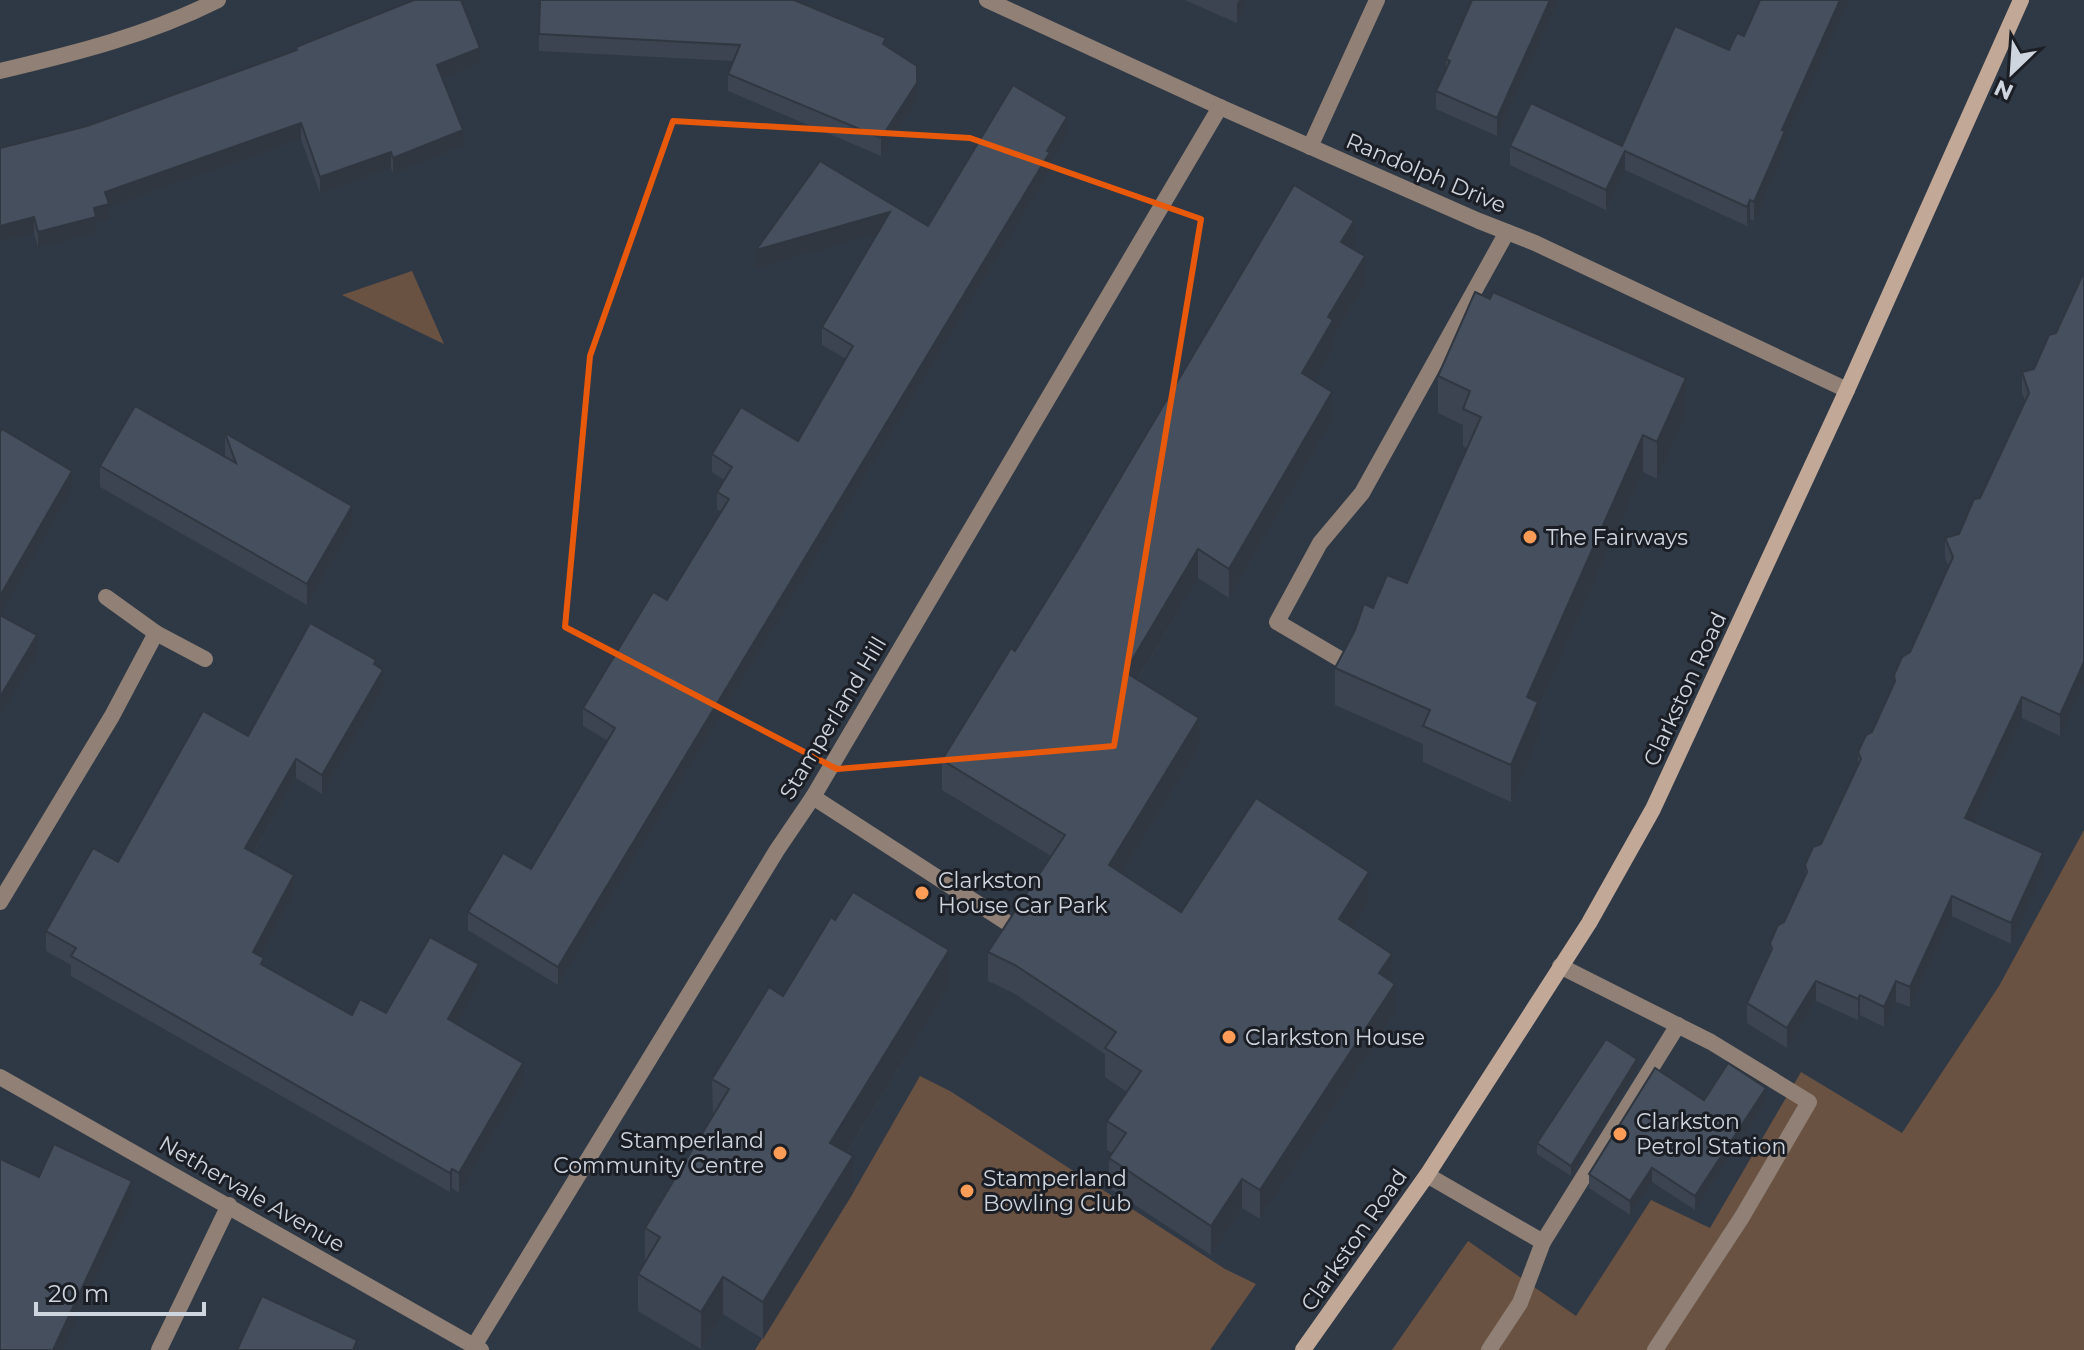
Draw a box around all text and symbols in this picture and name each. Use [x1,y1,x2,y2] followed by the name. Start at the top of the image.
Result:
[1972,32,2052,112] north arrow
[1990,74,2018,106] text: N
[1342,127,1510,219] street label: Randolph Drive
[1546,524,1688,551] place label: The Fairways
[1521,528,1539,546] marker: The Fairways
[1637,608,1733,770] street label: Clarkston Road
[774,632,892,804] street label: Stamperland Hill
[938,867,1108,919] place label: Clarkston House Car Park
[913,884,931,902] marker: Clarkston House Car Park
[1245,1024,1425,1051] place label: Clarkston House
[1220,1028,1238,1046] marker: Clarkston House
[1636,1108,1786,1160] place label: Clarkston Petrol Station
[1611,1125,1629,1143] marker: Clarkston Petrol Station
[553,1127,764,1179] place label: Stamperland Community Centre
[154,1130,350,1258] street label: Nethervale Avenue
[771,1144,789,1162] marker: Stamperland Community Centre
[1295,1164,1413,1316] street label: Clarkston Road
[983,1165,1131,1217] place label: Stamperland Bowling Club
[958,1182,976,1200] marker: Stamperland Bowling Club
[36,1266,204,1316] scale bar
[48,1279,109,1308] text: 20 m

